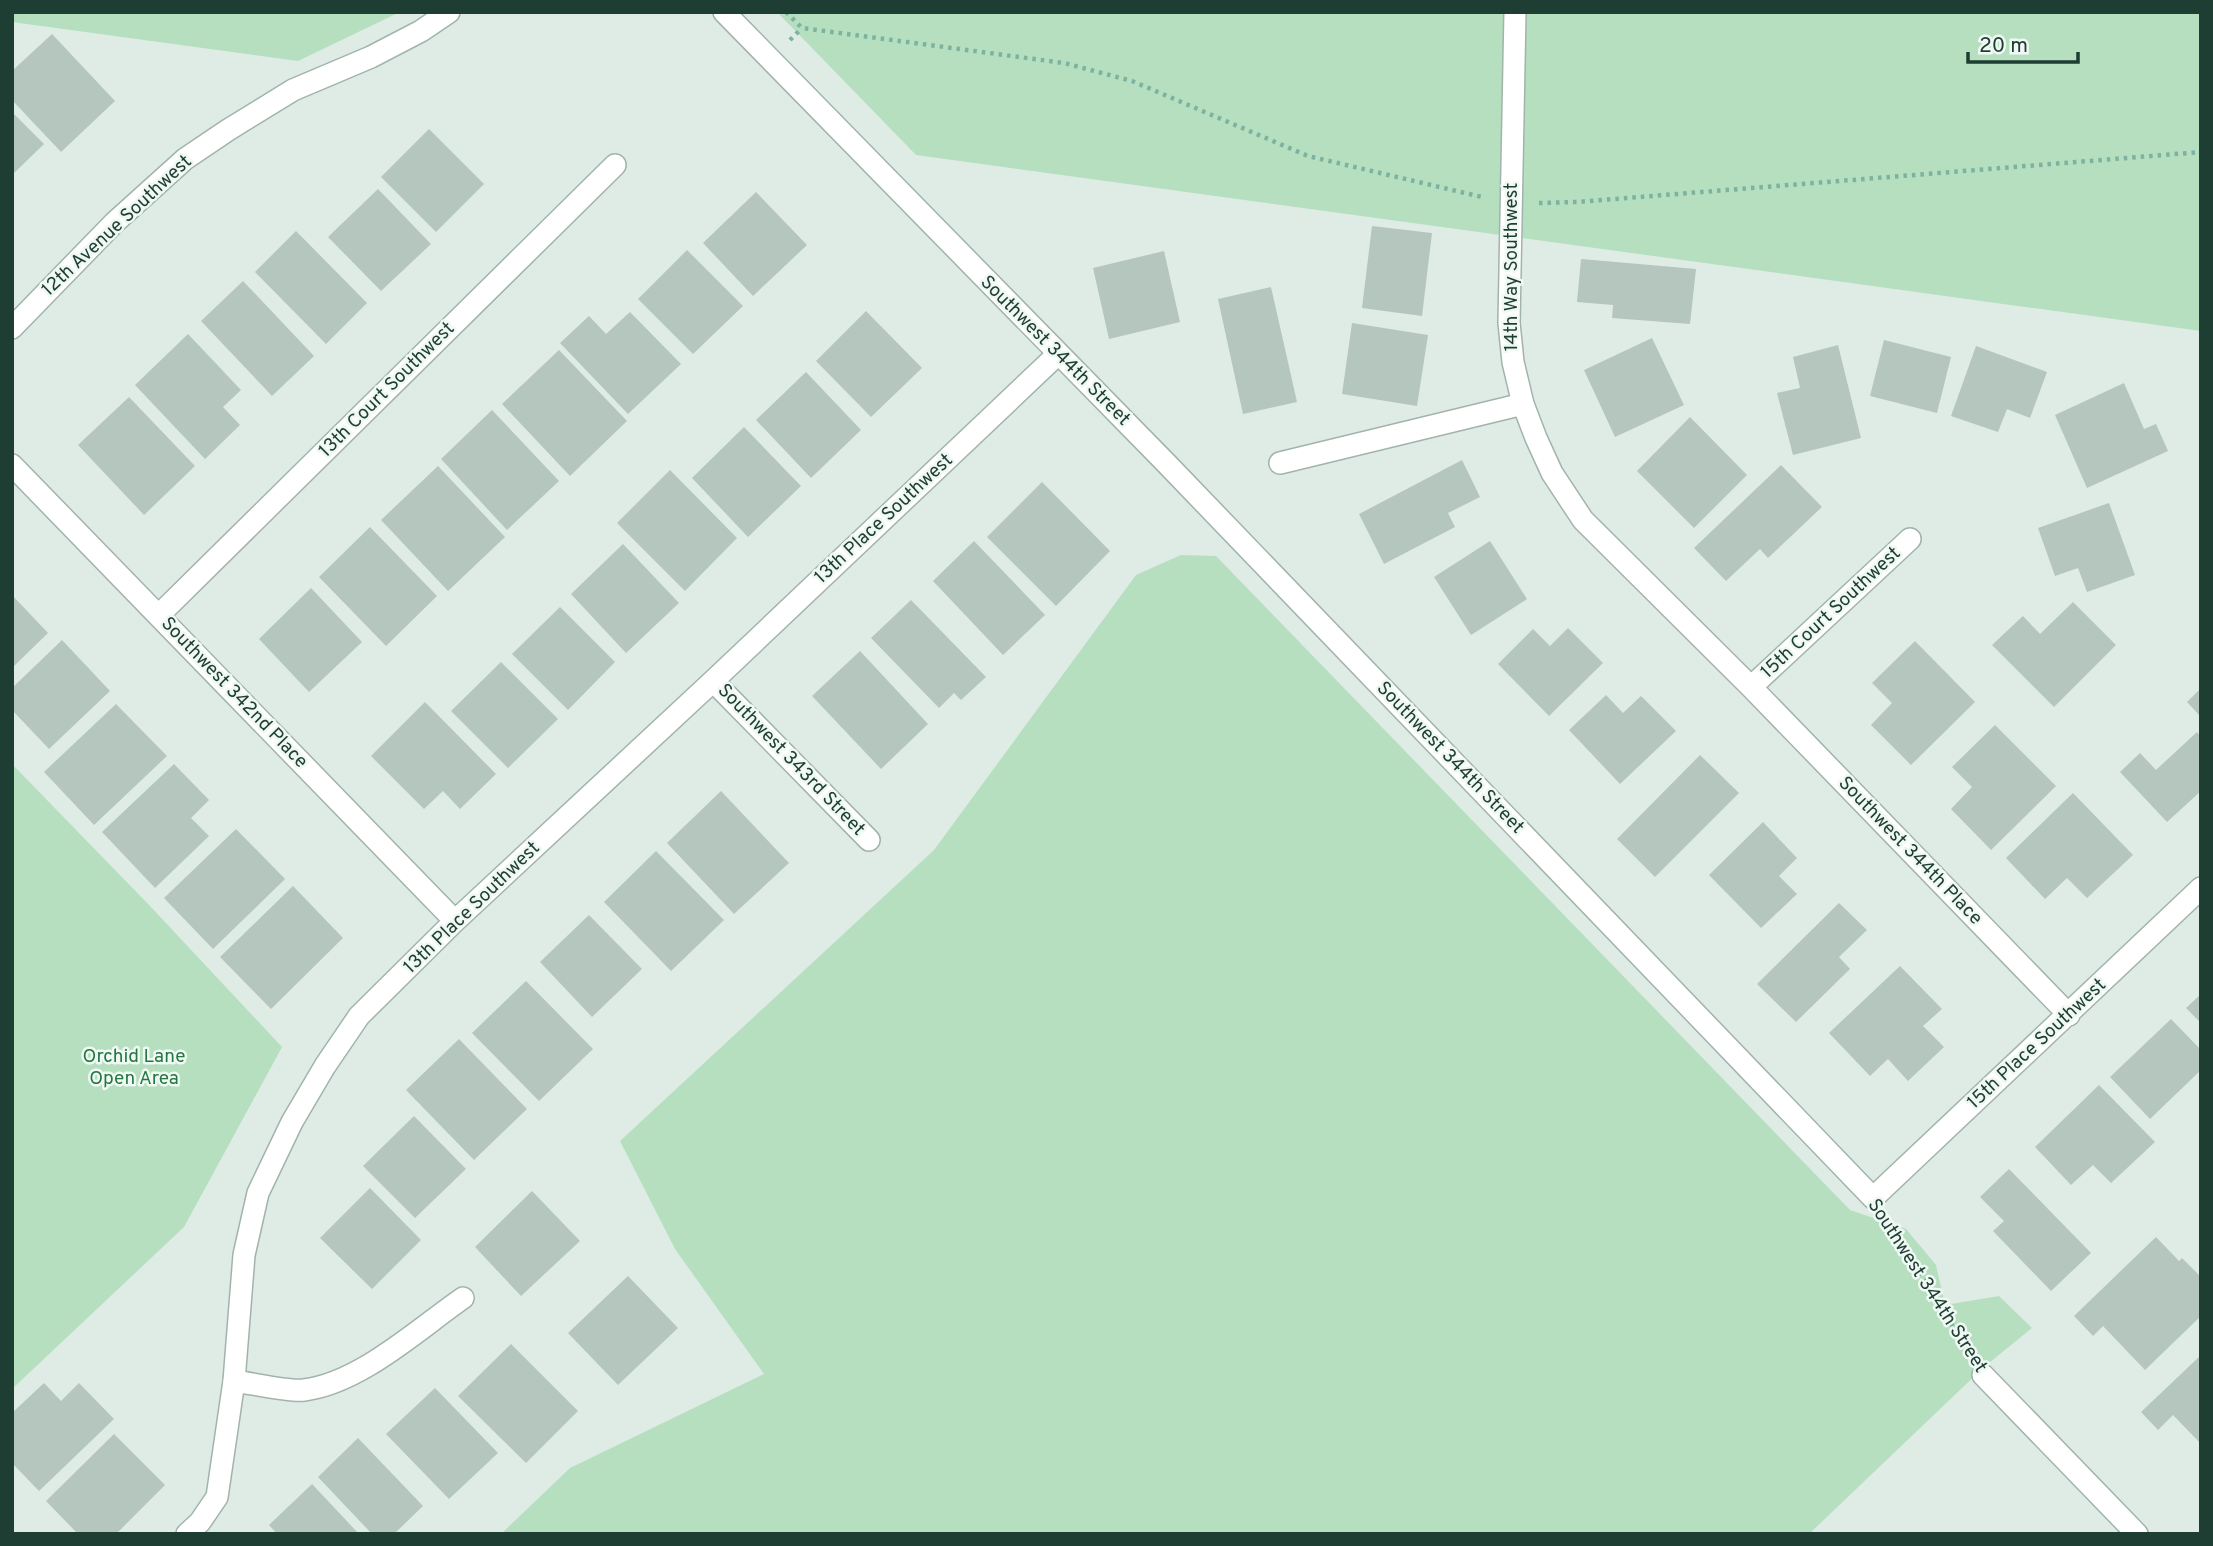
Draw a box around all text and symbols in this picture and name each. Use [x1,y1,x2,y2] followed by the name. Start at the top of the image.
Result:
[1968,21,2078,65] scale bar
[1979,33,2028,60] text: 20 m
[37,150,197,302] street label: 12th Avenue Southwest
[1500,182,1524,352] street label: 14th Way Southwest
[975,271,1135,431] street label: Southwest 344th Street
[314,317,460,463] street label: 13th Court Southwest
[810,449,958,589] street label: 13th Place Southwest
[1756,542,1906,684] street label: 15th Court Southwest
[155,612,313,774] street label: Southwest 342nd Place
[1371,677,1529,839] street label: Southwest 344th Street
[712,679,870,841] street label: Southwest 343rd Street
[1833,772,1987,930] street label: Southwest 344th Place
[399,837,545,979] street label: 13th Place Southwest
[1962,973,2112,1115] street label: 15th Place Southwest
[82,1045,186,1091] park label: Orchid Lane Open Area
[1862,1194,1992,1378] street label: Southwest 344th Street

